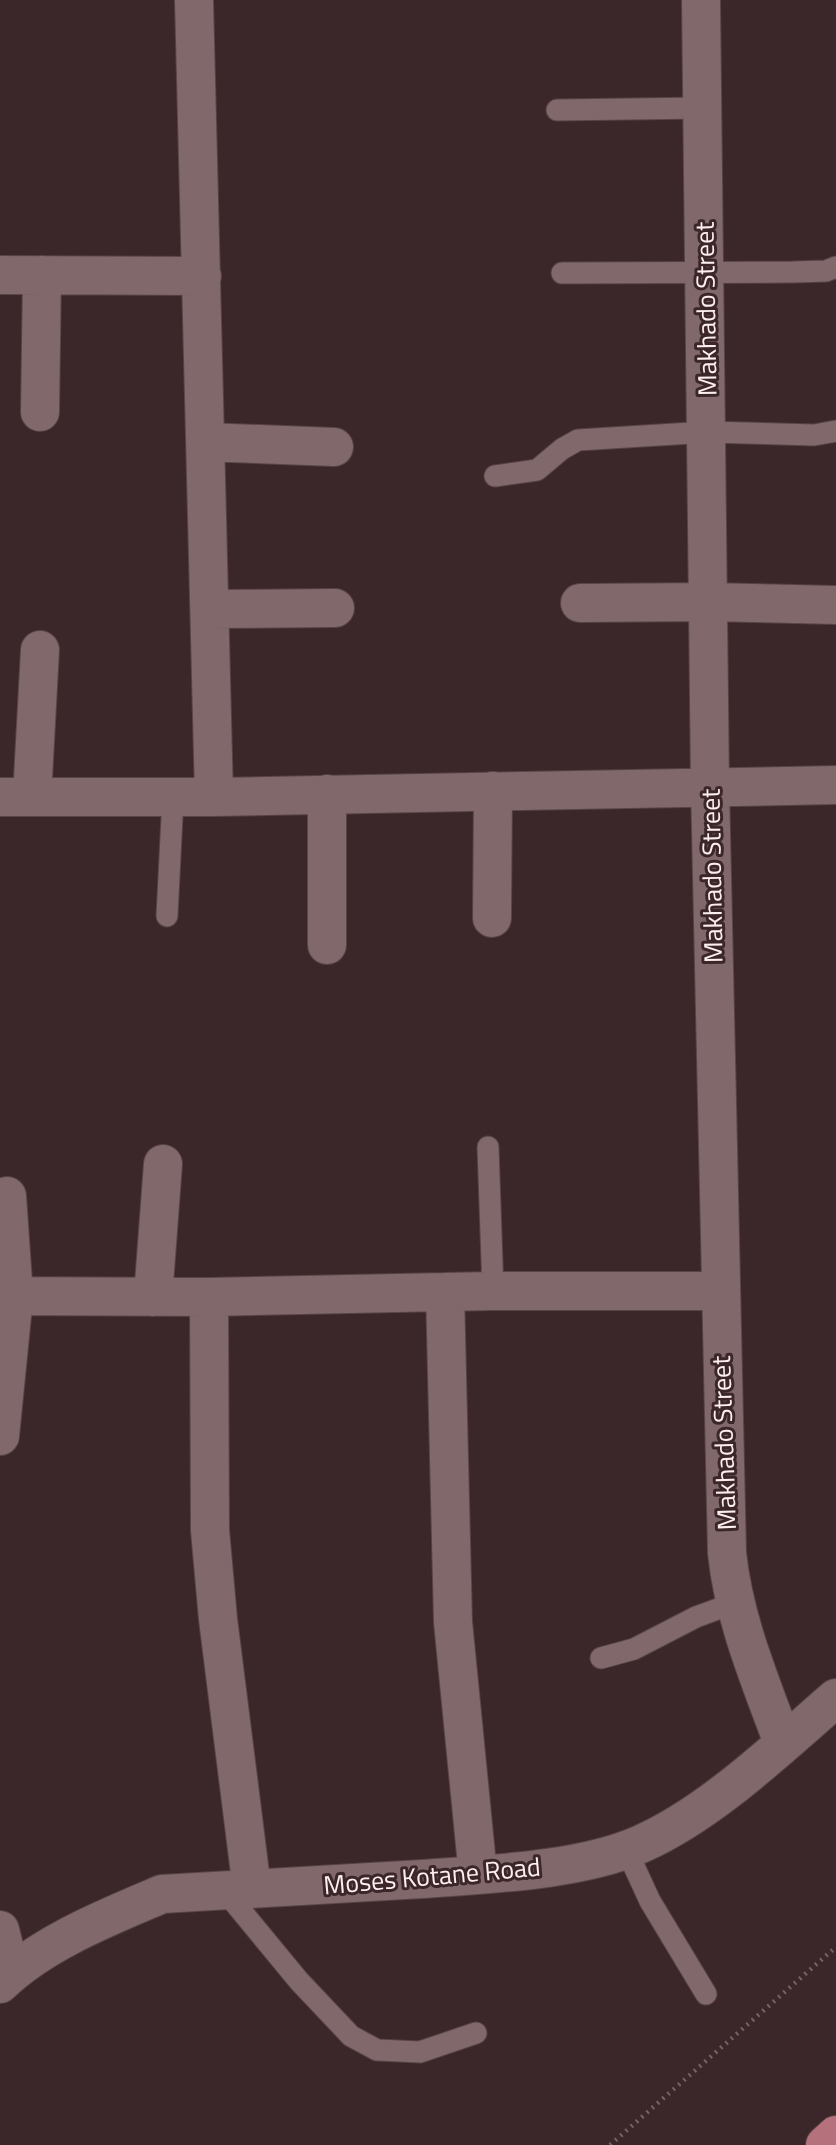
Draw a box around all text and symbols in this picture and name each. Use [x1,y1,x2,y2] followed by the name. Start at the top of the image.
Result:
[684,221,727,397] street label: Makhado Street
[690,788,733,964] street label: Makhado Street
[701,1355,746,1531] street label: Makhado Street
[322,1847,542,1904] street label: Moses Kotane Road

